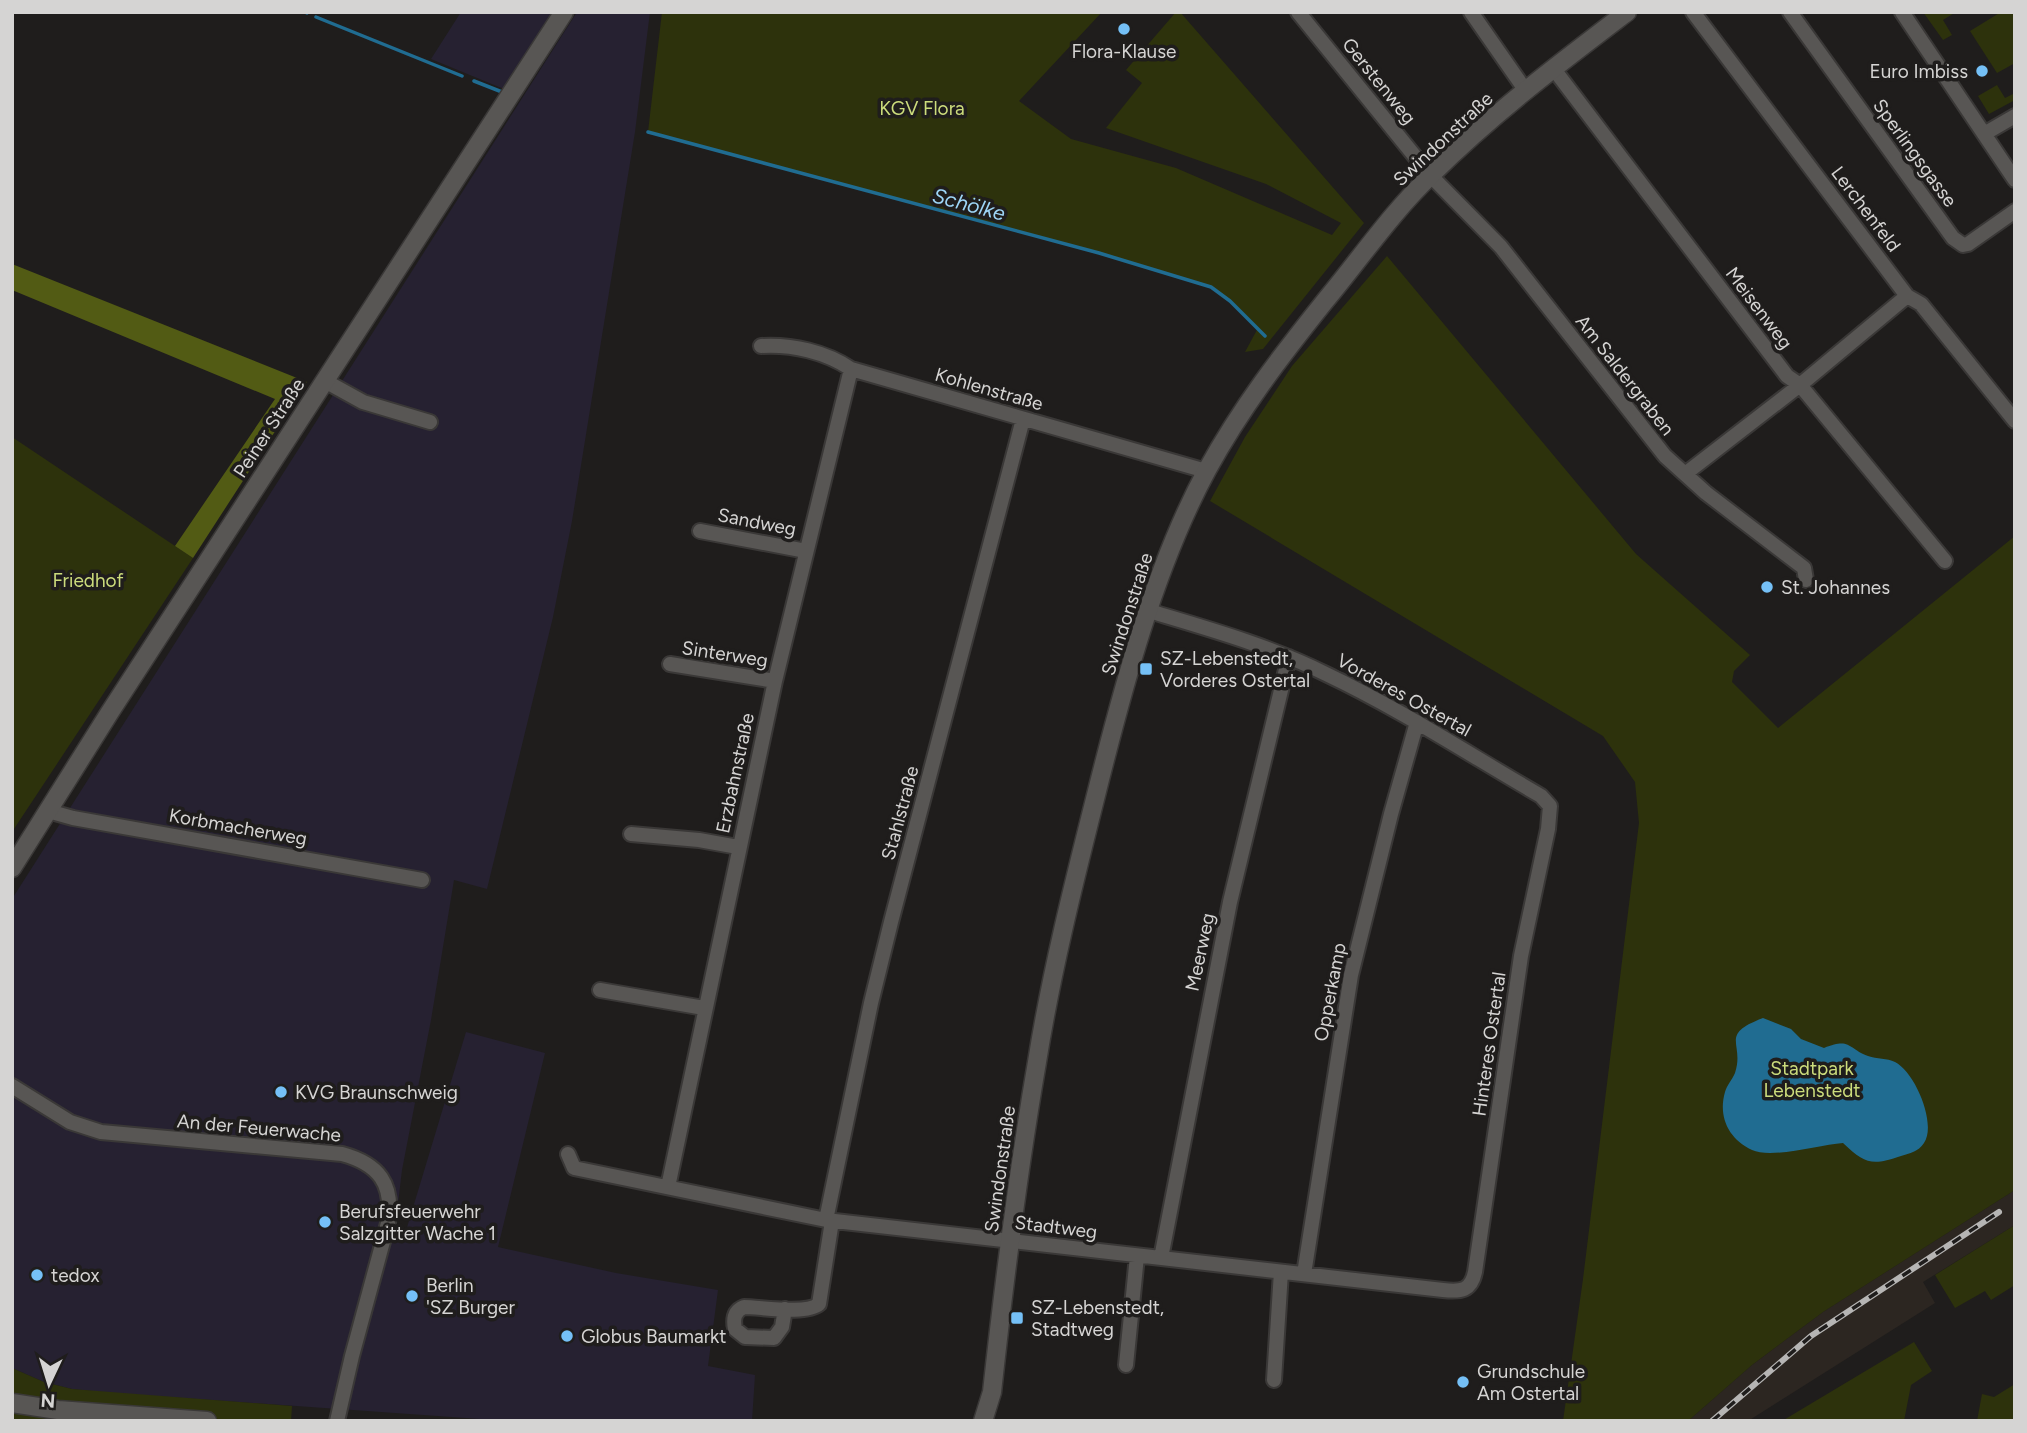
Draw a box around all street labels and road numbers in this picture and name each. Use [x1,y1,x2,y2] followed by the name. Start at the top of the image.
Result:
[1337,33,1421,129] street label: Gerstenweg
[1389,87,1497,191] street label: Swindonstraße
[1868,95,1962,211] street label: Sperlingsgasse
[1826,162,1906,256] street label: Lerchenfeld
[1721,262,1797,354] street label: Meisenweg
[1571,310,1679,440] street label: Am Saldergraben
[932,363,1046,415] street label: Kohlenstraße
[228,374,310,482] street label: Peiner Straße
[716,503,798,541] street label: Sandweg
[1096,550,1158,678] street label: Swindonstraße
[680,636,770,672] street label: Sinterweg
[1333,649,1475,741] street label: Vorderes Ostertal
[711,711,759,835] street label: Erzbahnstraße
[876,763,924,863] street label: Stahlstraße
[167,804,309,850] street label: Korbmacherweg
[1180,911,1220,993] street label: Meerweg
[1309,941,1351,1043] street label: Opperkamp
[1467,970,1511,1118] street label: Hinteres Ostertal
[980,1104,1020,1234] street label: Swindonstraße
[176,1109,342,1147] street label: An der Feuerwache
[1013,1211,1099,1243] street label: Stadtweg

